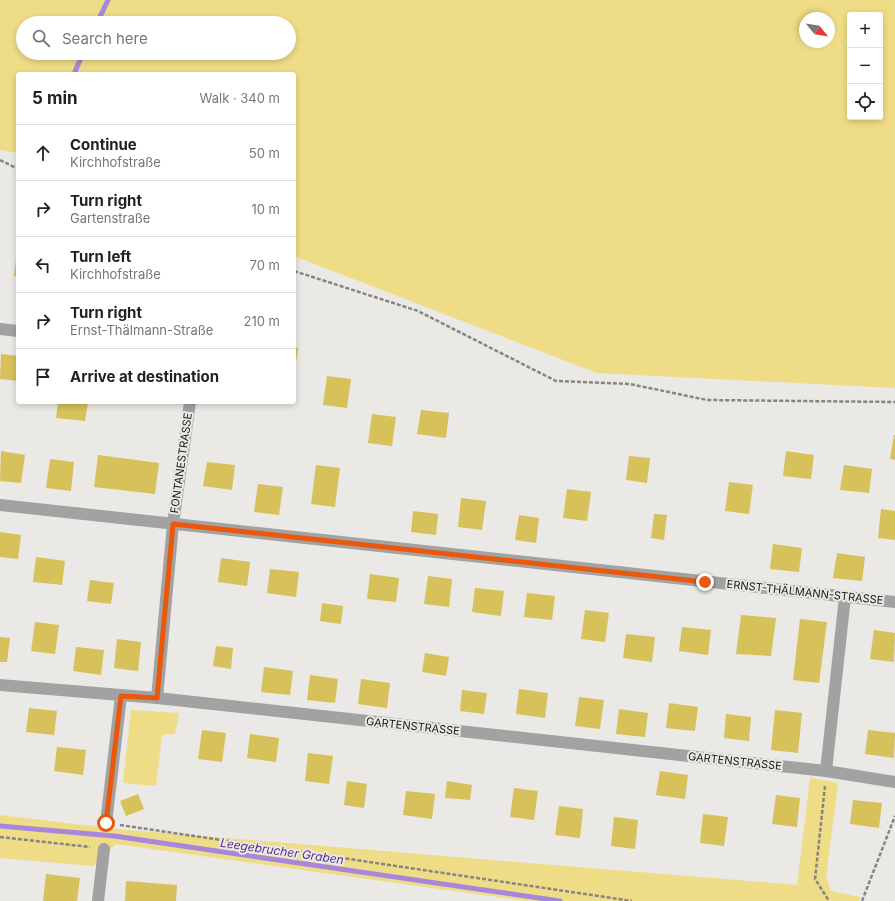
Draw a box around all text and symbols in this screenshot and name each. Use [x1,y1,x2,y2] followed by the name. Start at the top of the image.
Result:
[799,12,835,48] north arrow
[847,12,883,120] map controls
[847,12,883,48] button: +
[16,16,296,60] search box
[30,27,52,49] icon: search
[62,29,148,48] text: Search here
[847,48,883,84] button: −
[847,84,883,120] button: locate
[32,88,78,108] text: 5 min
[200,90,280,106] text: Walk · 340 m
[70,135,137,154] text: Continue
[32,142,54,164] icon: ahead
[249,145,280,161] text: 50 m
[70,154,161,170] text: Kirchhofstraße
[70,191,142,210] text: Turn right
[32,198,54,220] icon: right
[251,201,280,217] text: 10 m
[70,210,150,226] text: Gartenstraße
[70,247,131,266] text: Turn left
[32,254,54,276] icon: left
[250,257,280,273] text: 70 m
[70,266,161,282] text: Kirchhofstraße
[70,303,142,322] text: Turn right
[32,310,54,332] icon: right
[244,313,280,329] text: 210 m
[70,322,213,338] text: Ernst-Thälmann-Straße
[32,366,54,388] icon: arrive
[70,367,219,386] text: Arrive at destination
[167,412,195,514] street label: FONTANESTRASSE
[696,573,714,591] route end
[726,577,884,607] street label: ERNST-THÄLMANN-STRASSE
[365,714,461,738] street label: GARTENSTRASSE
[687,749,783,773] street label: GARTENSTRASSE
[97,814,115,832] route start
[219,835,345,867] water label: Leegebrucher Graben

